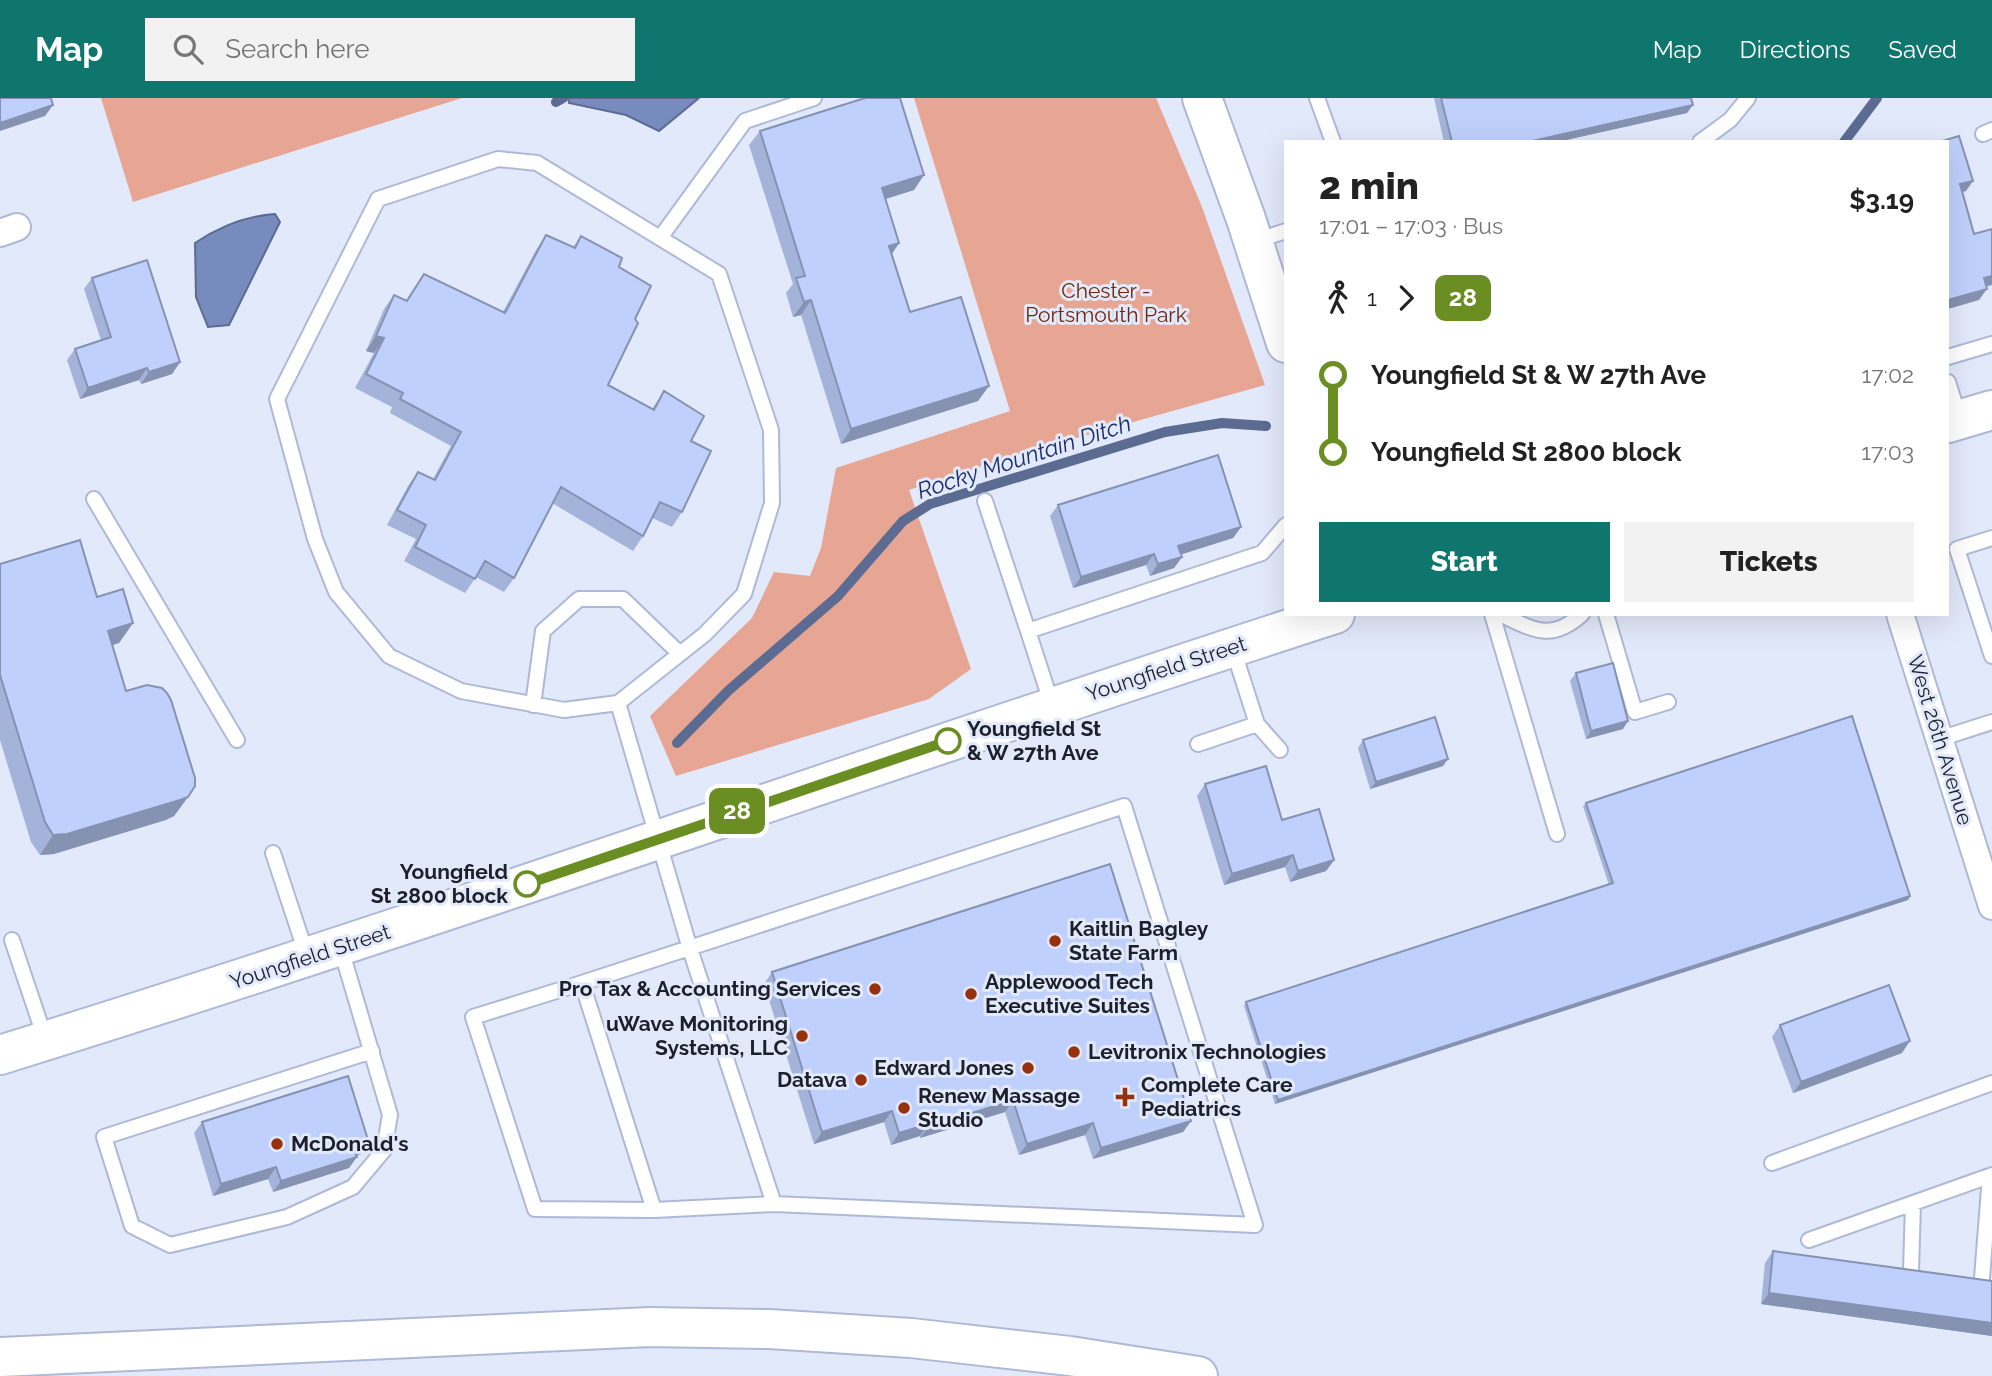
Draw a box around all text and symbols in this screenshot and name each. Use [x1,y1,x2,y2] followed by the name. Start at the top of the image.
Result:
[145,18,635,81] search box
[35,30,103,69] text: Map
[169,30,207,68] icon: search
[225,34,370,64] text: Search here
[1653,35,1702,64] text: Map
[1740,35,1850,64] text: Directions
[1888,35,1957,64] text: Saved
[1319,163,1419,208] text: 2 min
[1849,185,1914,215] text: $3.19
[1319,212,1503,239] text: 17:01 – 17:03 · Bus
[1025,278,1187,327] park label: Chester - Portsmouth Park
[1319,279,1357,317] icon: walk
[1387,279,1425,317] icon: forward
[1449,283,1477,312] text: 28
[1367,284,1377,311] text: 1
[1371,360,1706,390] text: Youngfield St & W 27th Ave
[1862,361,1914,388] text: 17:02
[913,409,1134,504] water label: Rocky Mountain Ditch
[1371,437,1681,467] text: Youngfield St 2800 block
[1861,438,1914,465] text: 17:03
[1319,522,1610,602] button: Start
[1624,522,1914,602] button: Tickets
[1082,631,1249,706] street label: Youngfield Street
[1903,652,1978,828] street label: West 26th Avenue
[967,716,1101,765] place label: Youngfield St & W 27th Ave
[935,728,961,754] marker: Youngfield St & W 27th Ave
[706,788,768,834] line badge: 28
[723,796,751,825] text: 28
[371,859,508,908] place label: Youngfield St 2800 block
[514,871,540,897] marker: Youngfield St 2800 block
[1069,916,1209,965] place label: Kaitlin Bagley State Farm
[226,919,393,994] street label: Youngfield Street
[1047,933,1063,949] marker: Kaitlin Bagley State Farm
[985,969,1153,1018] place label: Applewood Tech Executive Suites
[559,976,861,1001] place label: Pro Tax & Accounting Services
[867,981,883,997] marker: Pro Tax & Accounting Services
[963,986,979,1002] marker: Applewood Tech Executive Suites
[606,1011,788,1060] place label: uWave Monitoring Systems, LLC
[794,1028,810,1044] marker: uWave Monitoring Systems, LLC
[1088,1039,1326,1064] place label: Levitronix Technologies
[1066,1044,1082,1060] marker: Levitronix Technologies
[874,1055,1014,1080] place label: Edward Jones
[1020,1060,1036,1076] marker: Edward Jones
[777,1067,847,1092] place label: Datava
[853,1072,869,1088] marker: Datava
[1141,1072,1293,1121] place label: Complete Care Pediatrics
[918,1083,1080,1132] place label: Renew Massage Studio
[1115,1087,1135,1107] marker: Complete Care Pediatrics
[896,1100,912,1116] marker: Renew Massage Studio
[291,1131,409,1156] place label: McDonald's
[269,1136,285,1152] marker: McDonald's

